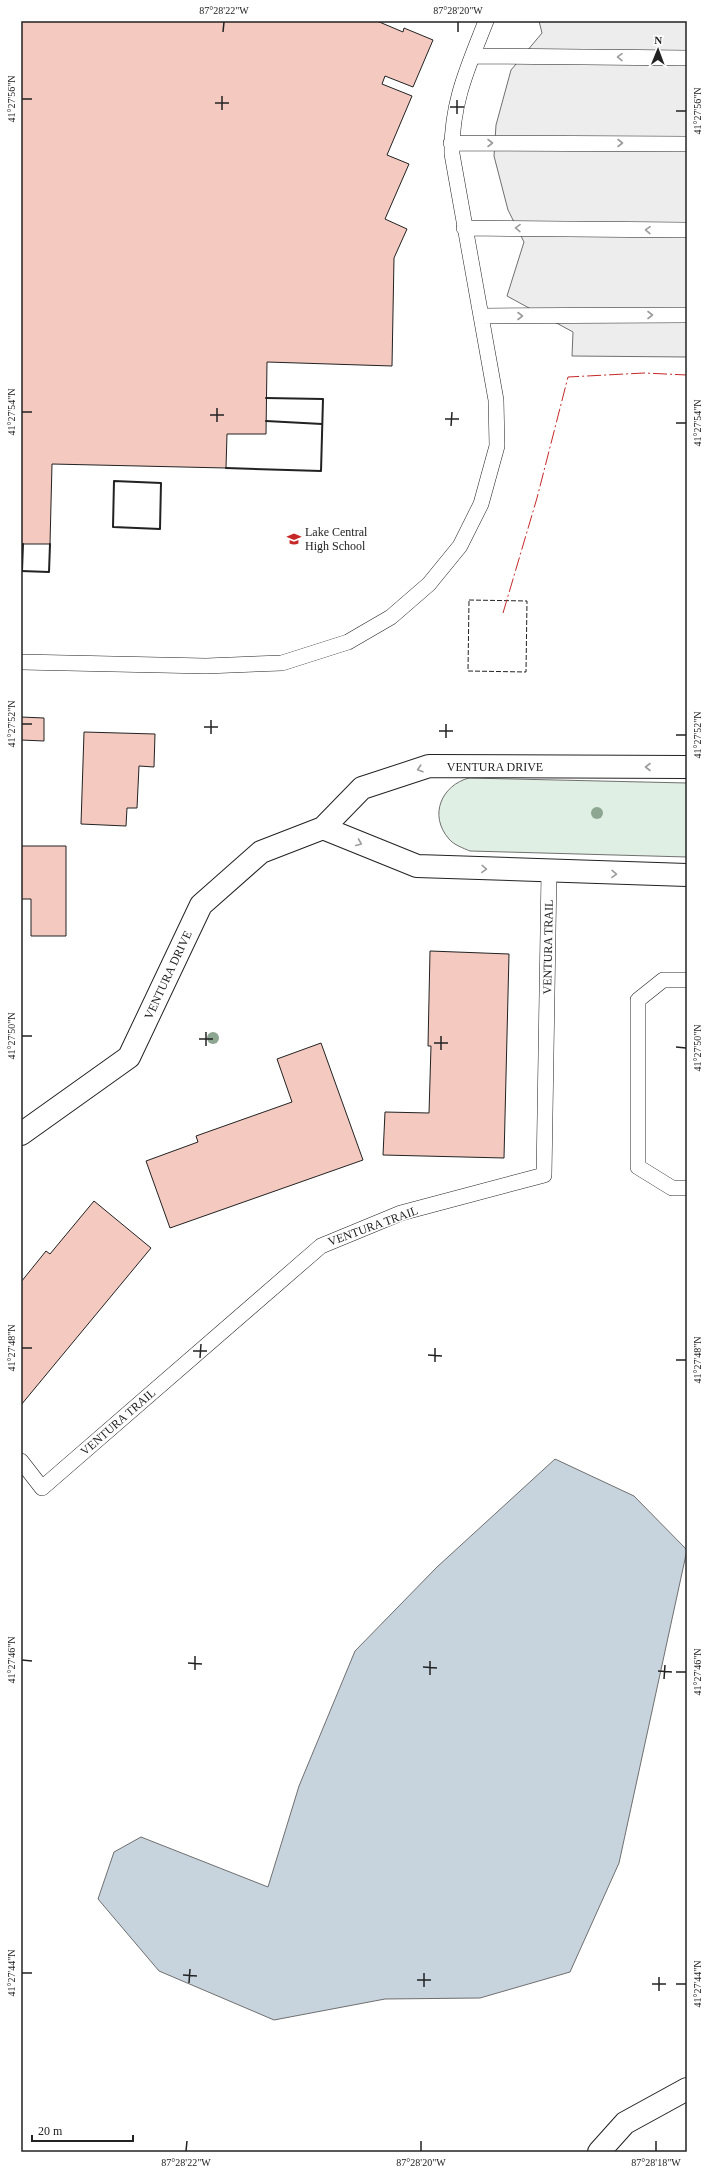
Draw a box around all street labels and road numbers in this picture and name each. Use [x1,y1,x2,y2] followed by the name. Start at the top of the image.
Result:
[447,760,543,774] street label: VENTURA DRIVE
[540,899,556,995] street label: VENTURA TRAIL
[141,928,195,1022] street label: VENTURA DRIVE
[326,1203,420,1249] street label: VENTURA TRAIL
[78,1386,158,1458] street label: VENTURA TRAIL

